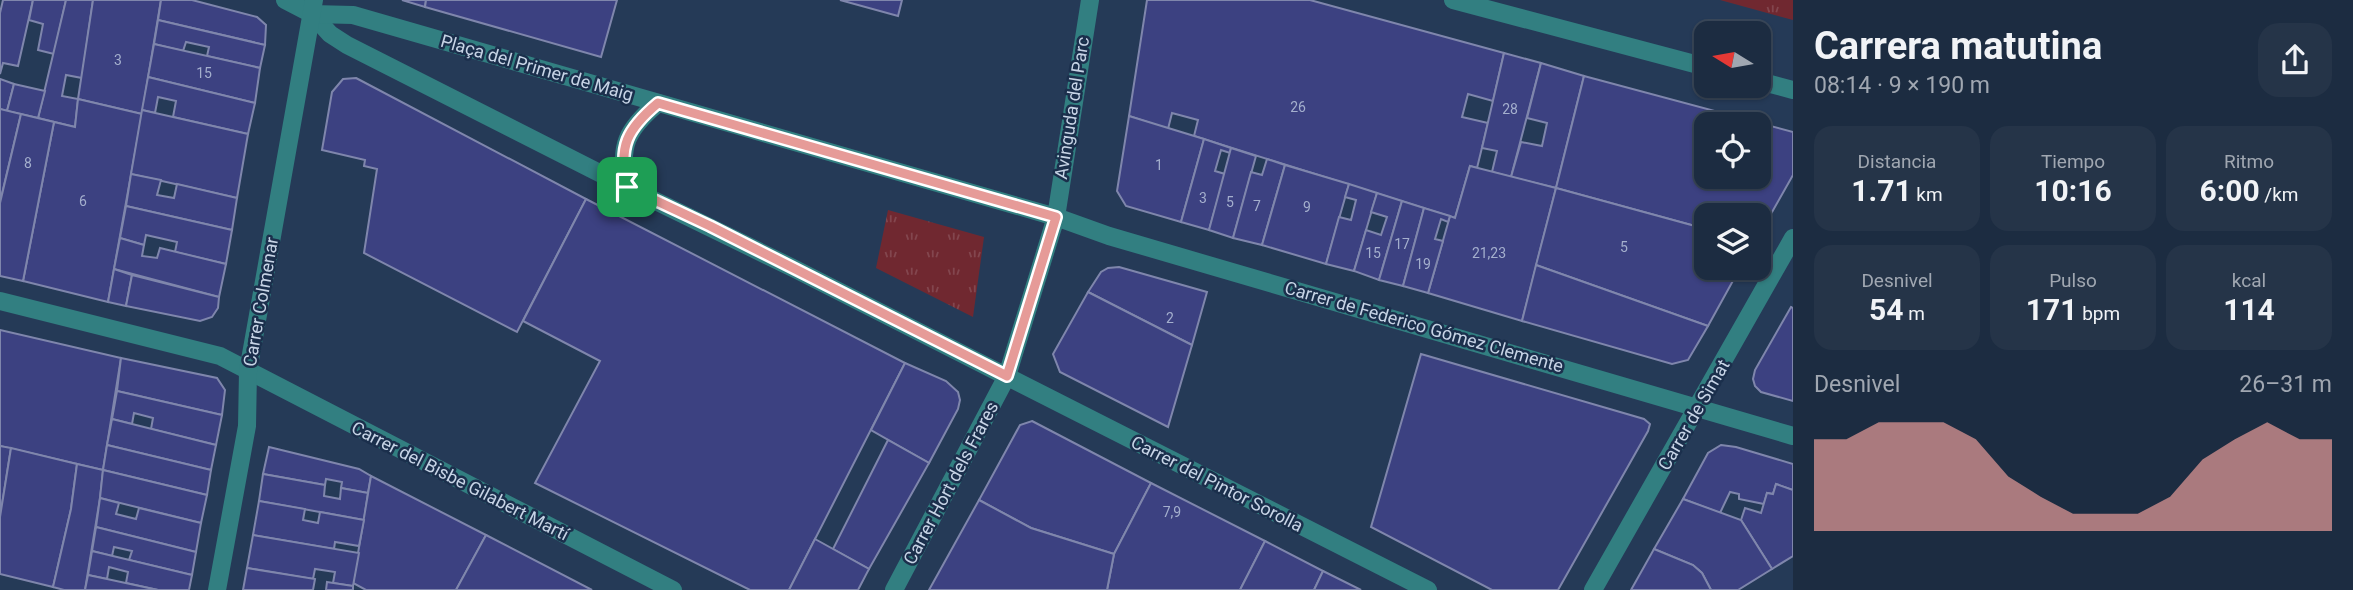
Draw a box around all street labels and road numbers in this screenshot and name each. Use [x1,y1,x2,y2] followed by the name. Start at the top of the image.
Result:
[438,30,636,105] street label: Plaça del Primer de Maig
[1050,35,1093,181] street label: Avinguda del Parc
[239,236,282,368] street label: Carrer Colmenar
[1282,277,1566,376] street label: Carrer de Federico Gómez Clemente
[1653,356,1734,474] street label: Carrer de Simat
[899,398,1002,568] street label: Carrer Hort dels Frares
[348,417,573,545] street label: Carrer del Bisbe Gilabert Martí
[1128,431,1307,536] street label: Carrer del Pintor Sorolla

